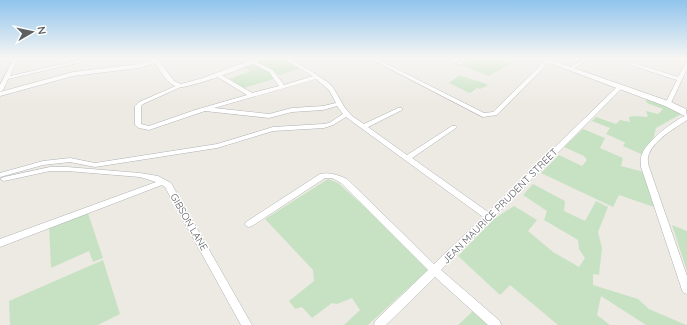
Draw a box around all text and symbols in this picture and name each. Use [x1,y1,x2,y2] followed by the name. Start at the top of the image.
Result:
[12,12,52,52] north arrow
[34,25,49,36] text: N
[439,145,561,267] street label: JEAN MAURICE PRUDENT STREET
[167,191,211,253] street label: GIBSON LANE

